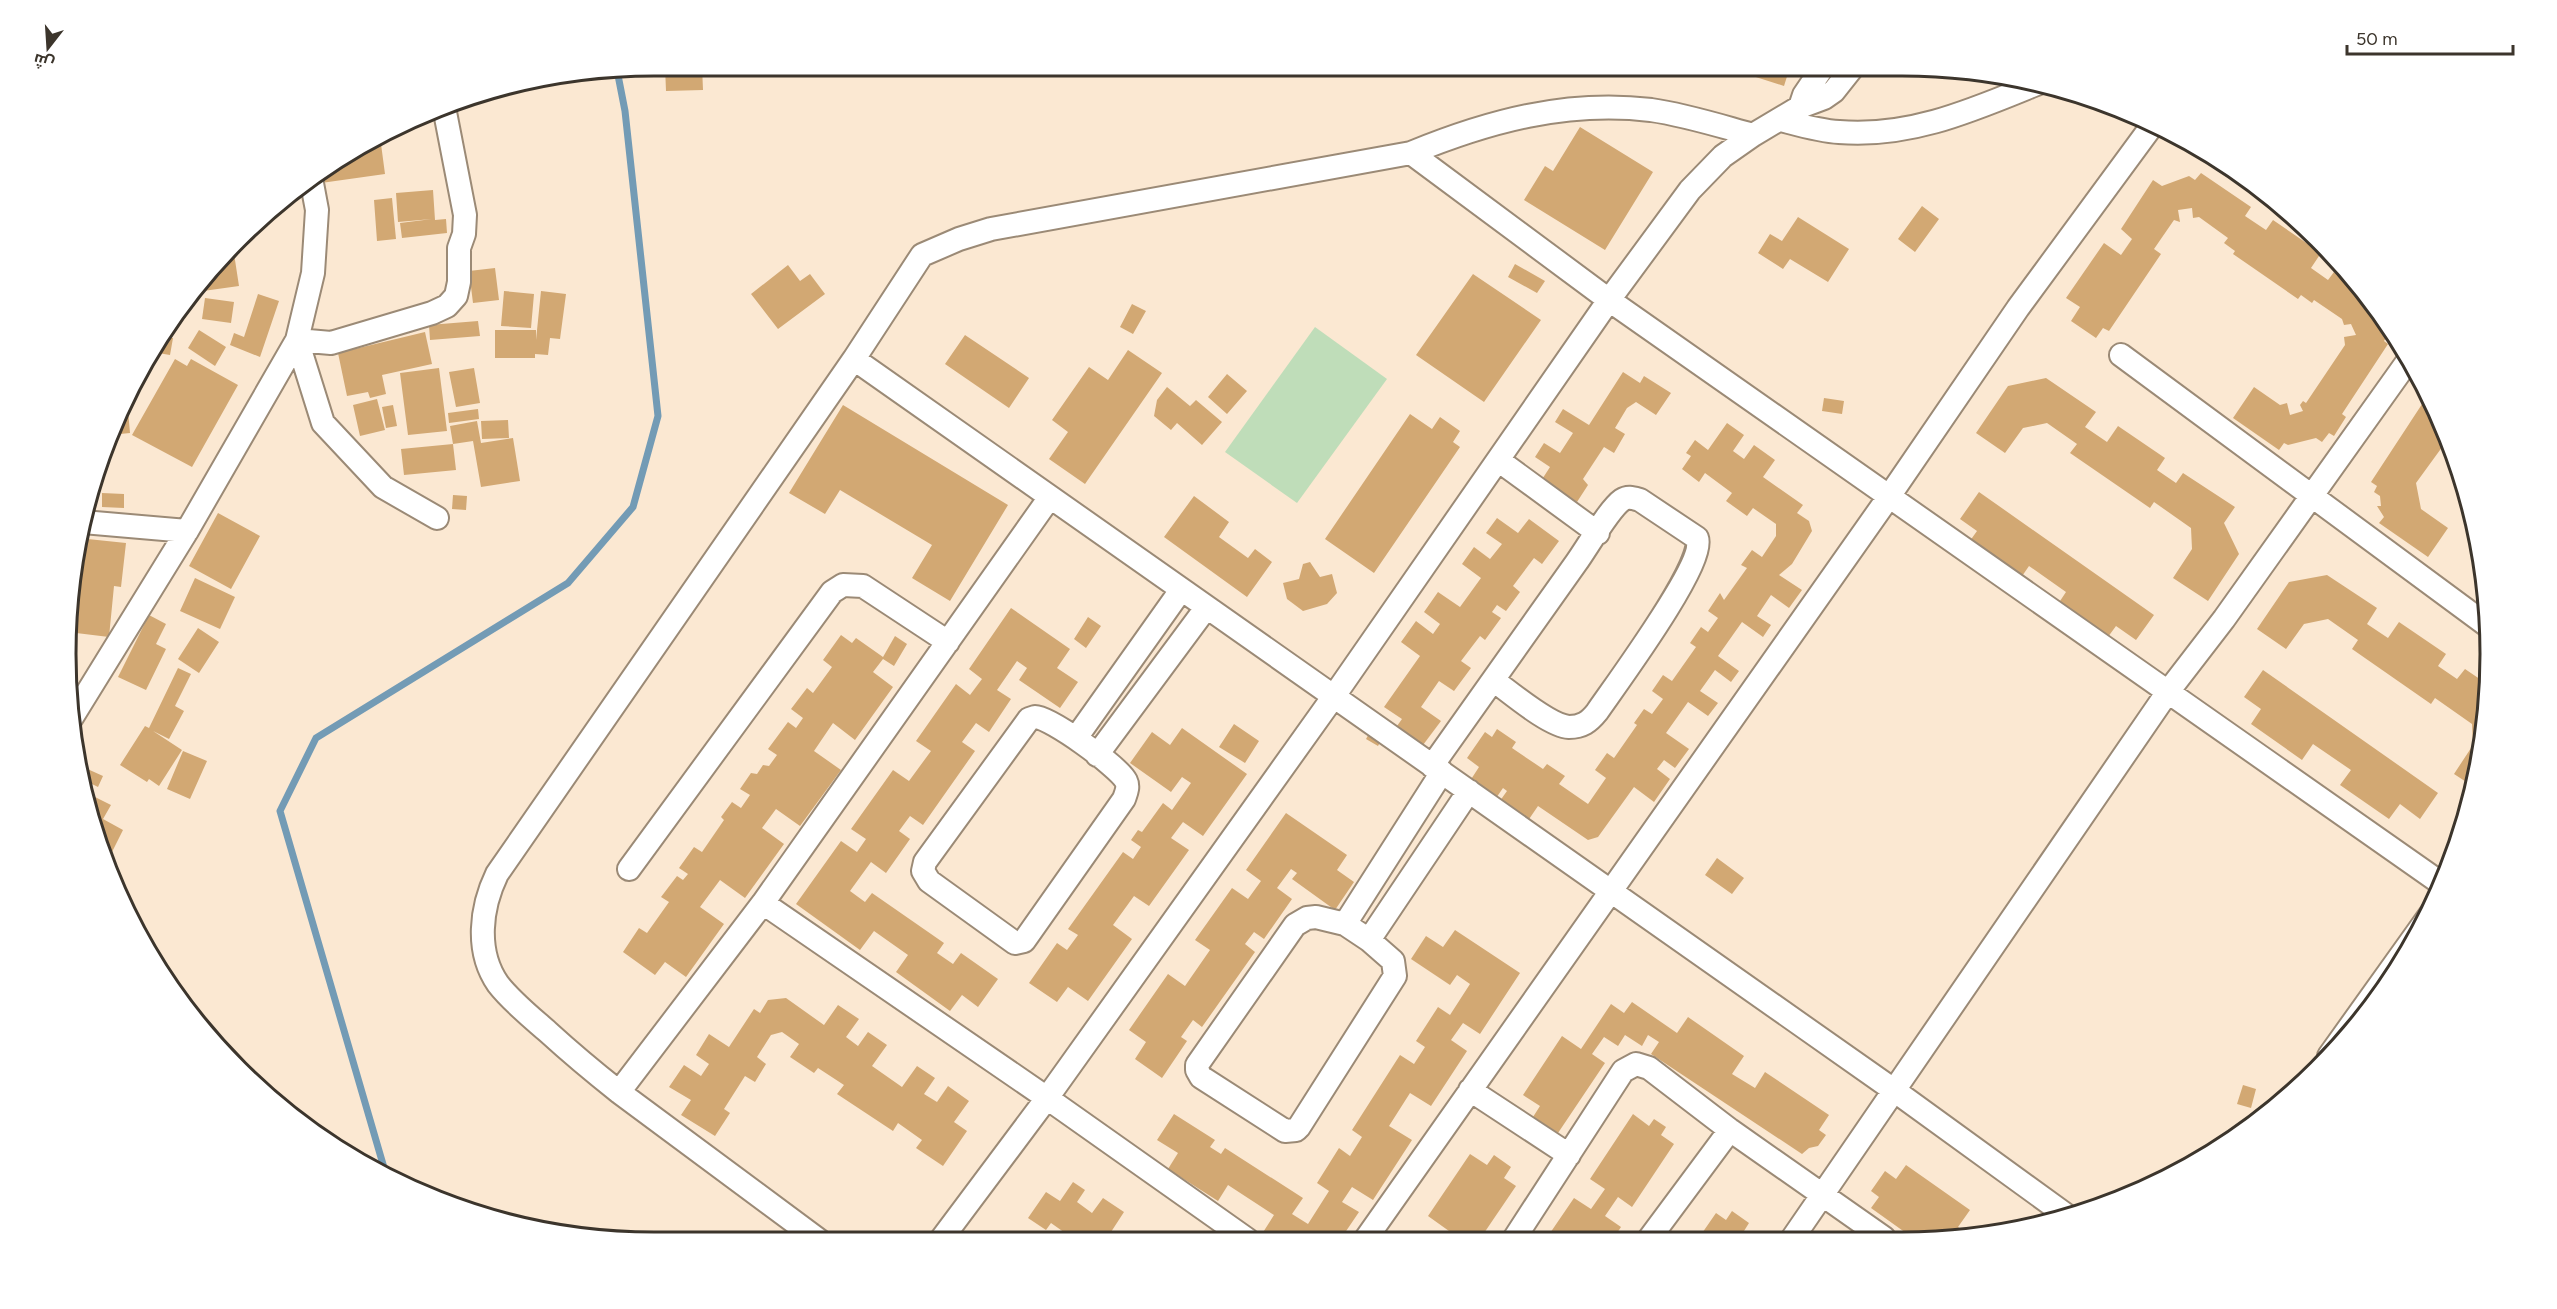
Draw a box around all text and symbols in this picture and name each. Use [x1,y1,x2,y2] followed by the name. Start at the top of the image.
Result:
[18,18,78,78] north arrow
[2347,18,2514,56] scale bar
[2356,28,2398,50] text: 50 m
[31,50,56,74] text: ش

